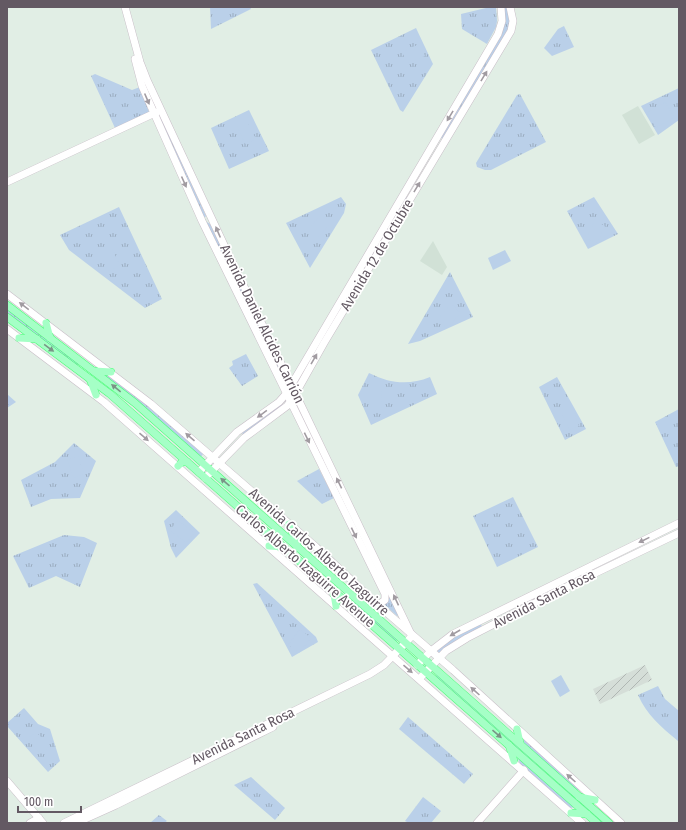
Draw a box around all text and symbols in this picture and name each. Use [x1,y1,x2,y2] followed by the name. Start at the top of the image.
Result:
[480,71,488,81] one-way arrow
[145,93,151,105] one-way arrow
[446,110,453,122] one-way arrow
[181,176,187,187] one-way arrow
[414,181,421,193] one-way arrow
[337,196,417,314] street label: Avenida 12 de Octubre
[215,227,221,238] one-way arrow
[216,242,308,406] street label: Avenida Daniel Alcides Carrión
[19,303,29,311] one-way arrow
[44,344,55,353] one-way arrow
[311,353,318,365] one-way arrow
[111,384,121,393] one-way arrow
[257,410,268,418] one-way arrow
[139,432,150,441] one-way arrow
[304,432,310,444] one-way arrow
[184,433,195,442] one-way arrow
[336,477,342,489] one-way arrow
[220,478,230,487] one-way arrow
[245,485,393,619] street label: Avenida Carlos Alberto Izaguirre
[232,501,378,631] street label: Carlos Alberto Izaguirre Avenue
[351,527,357,539] one-way arrow
[638,537,650,543] one-way arrow
[490,566,598,632] street label: Avenida Santa Rosa
[393,594,399,606] one-way arrow
[449,629,461,636] one-way arrow
[403,665,414,674] one-way arrow
[470,686,480,695] one-way arrow
[189,704,297,768] street label: Avenida Santa Rosa
[492,730,502,739] one-way arrow
[566,774,576,783] one-way arrow
[18,788,81,814] scale bar
[24,795,53,809] text: 100 m

